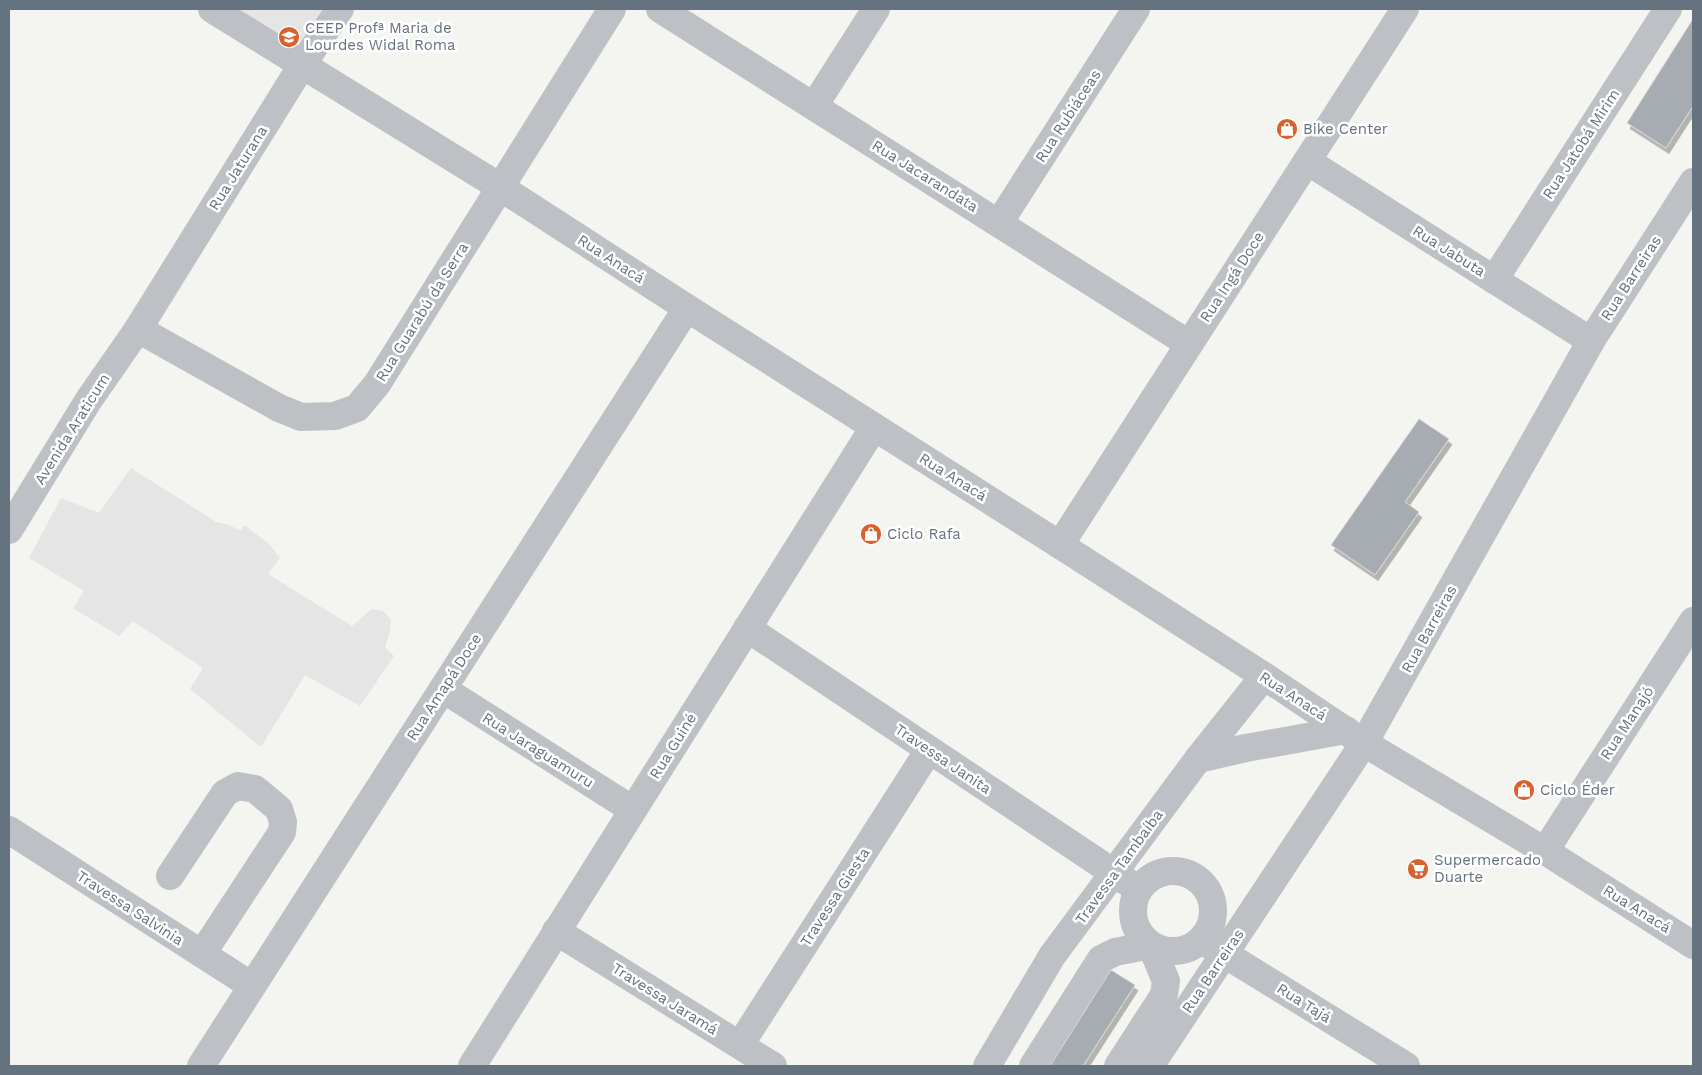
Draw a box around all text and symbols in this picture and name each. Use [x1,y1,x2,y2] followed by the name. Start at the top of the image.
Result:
[305,19,456,54] place label: CEEP Profª Maria de Lourdes Widal Roma
[277,25,301,49] school or university icon: CEEP Profª Maria de Lourdes Widal Roma
[1031,66,1105,166] street label: Rua Rubiáceas
[1539,86,1623,202] street label: Rua Jatobá Mirim
[1275,117,1299,141] shop icon: Bike Center
[1303,120,1388,138] place label: Bike Center
[205,122,271,214] street label: Rua Jaturana
[869,136,982,216] street label: Rua Jacarandata
[1409,222,1489,281] street label: Rua Jabuta
[1196,228,1268,326] street label: Rua Ingá Doce
[574,231,648,288] street label: Rua Anacá
[1597,232,1665,324] street label: Rua Barreiras
[372,239,472,385] street label: Rua Guarabú da Serra
[31,370,113,488] street label: Avenida Araticum
[916,449,991,505] street label: Rua Anacá
[859,522,883,546] shop icon: Ciclo Rafa
[887,525,961,543] place label: Ciclo Rafa
[1397,582,1461,676] street label: Rua Barreiras
[403,630,485,744] street label: Rua Amapá Doce
[1256,668,1330,725] street label: Rua Anacá
[1596,683,1658,763] street label: Rua Manajó
[479,709,597,791] street label: Rua Jaraguamuru
[646,710,700,782] street label: Rua Guiné
[891,720,995,798] street label: Travessa Janita
[1512,778,1536,802] shop icon: Ciclo Éder
[1540,781,1615,799] place label: Ciclo Éder
[1071,806,1167,928] street label: Travessa Tambaíba
[796,844,874,950] street label: Travessa Giesta
[1434,851,1541,886] place label: Supermercado Duarte
[1406,857,1430,881] supermarket icon: Supermercado Duarte
[73,867,187,949] street label: Travessa Salvinia
[1600,881,1675,937] street label: Rua Anacá
[1178,925,1248,1016] street label: Rua Barreiras
[609,959,722,1039] street label: Travessa Jaramá
[1274,979,1335,1027] street label: Rua Tajá

